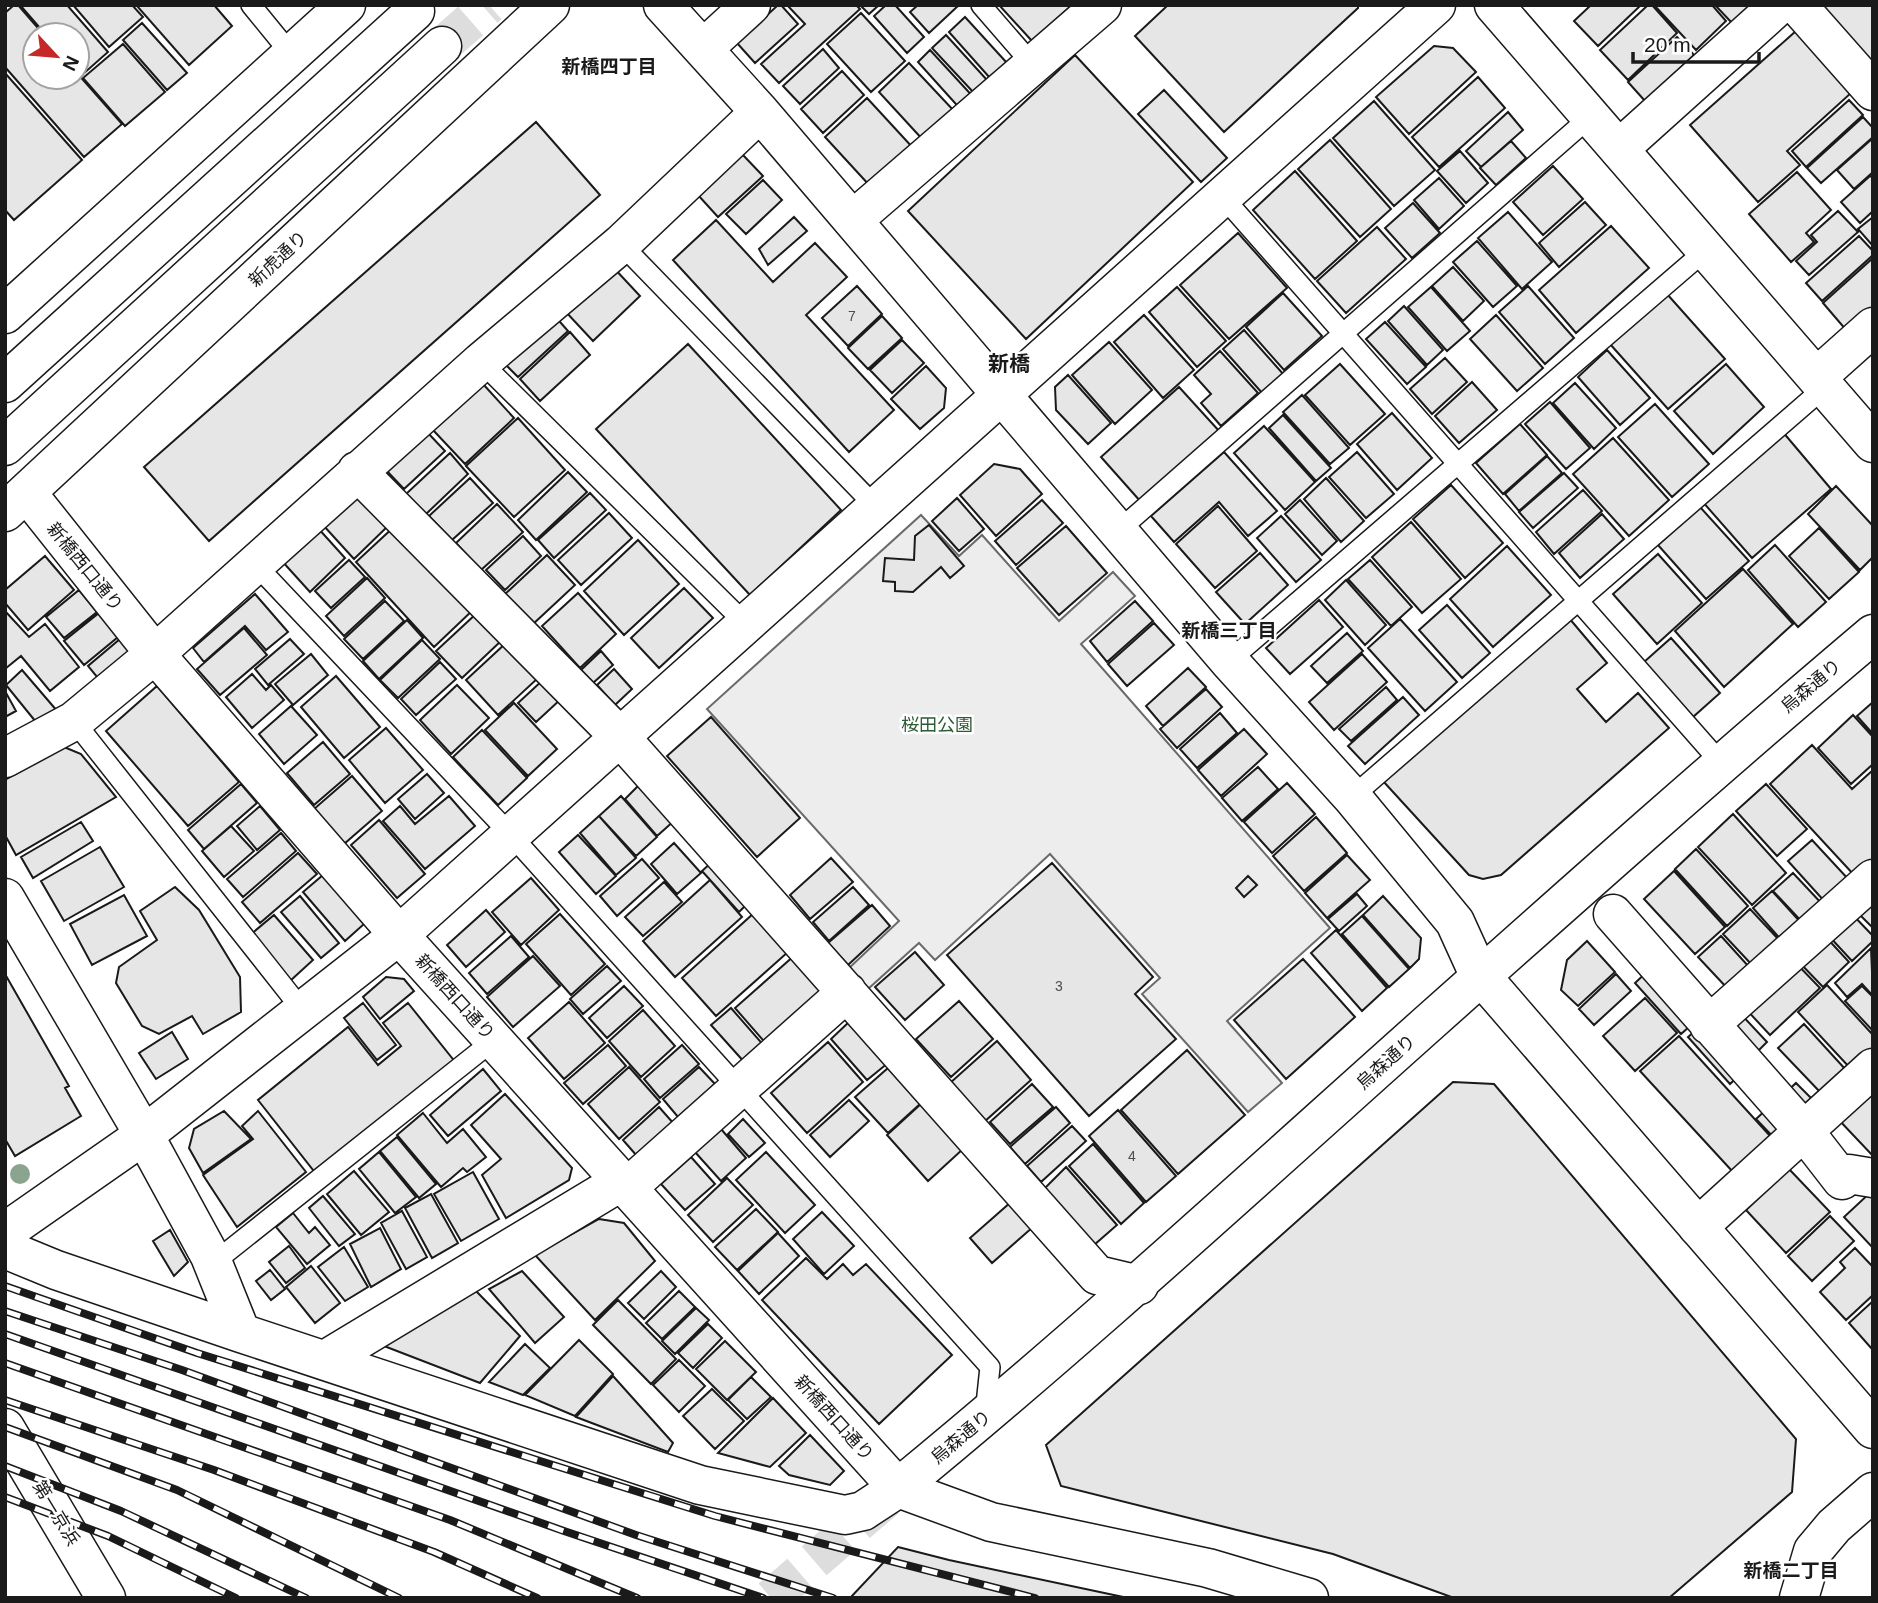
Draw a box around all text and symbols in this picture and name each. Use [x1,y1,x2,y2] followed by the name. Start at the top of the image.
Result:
[21,21,91,91] north arrow
[1633,21,1759,65] scale bar
[1644,33,1691,56] text: 20 m
[58,52,83,74] text: N
[561,56,657,77] district label: 新橋四丁目
[245,227,311,291] street label: 新虎通り
[848,308,856,324] house number: 7
[988,352,1030,375] district label: 新橋
[43,519,127,615] street label: 新橋西口通り
[1181,620,1277,641] district label: 新橋三丁目
[1777,655,1845,717] street label: 烏森通り
[901,715,973,735] park label: 桜田公園
[411,950,499,1044] street label: 新橋西口通り
[1055,978,1063,994] house number: 3
[1353,1030,1419,1094] street label: 烏森通り
[1128,1148,1136,1164] house number: 4
[790,1371,878,1465] street label: 新橋西口通り
[927,1406,995,1468] street label: 烏森通り
[29,1477,83,1549] street label: 第一京浜
[1743,1560,1839,1581] district label: 新橋二丁目

